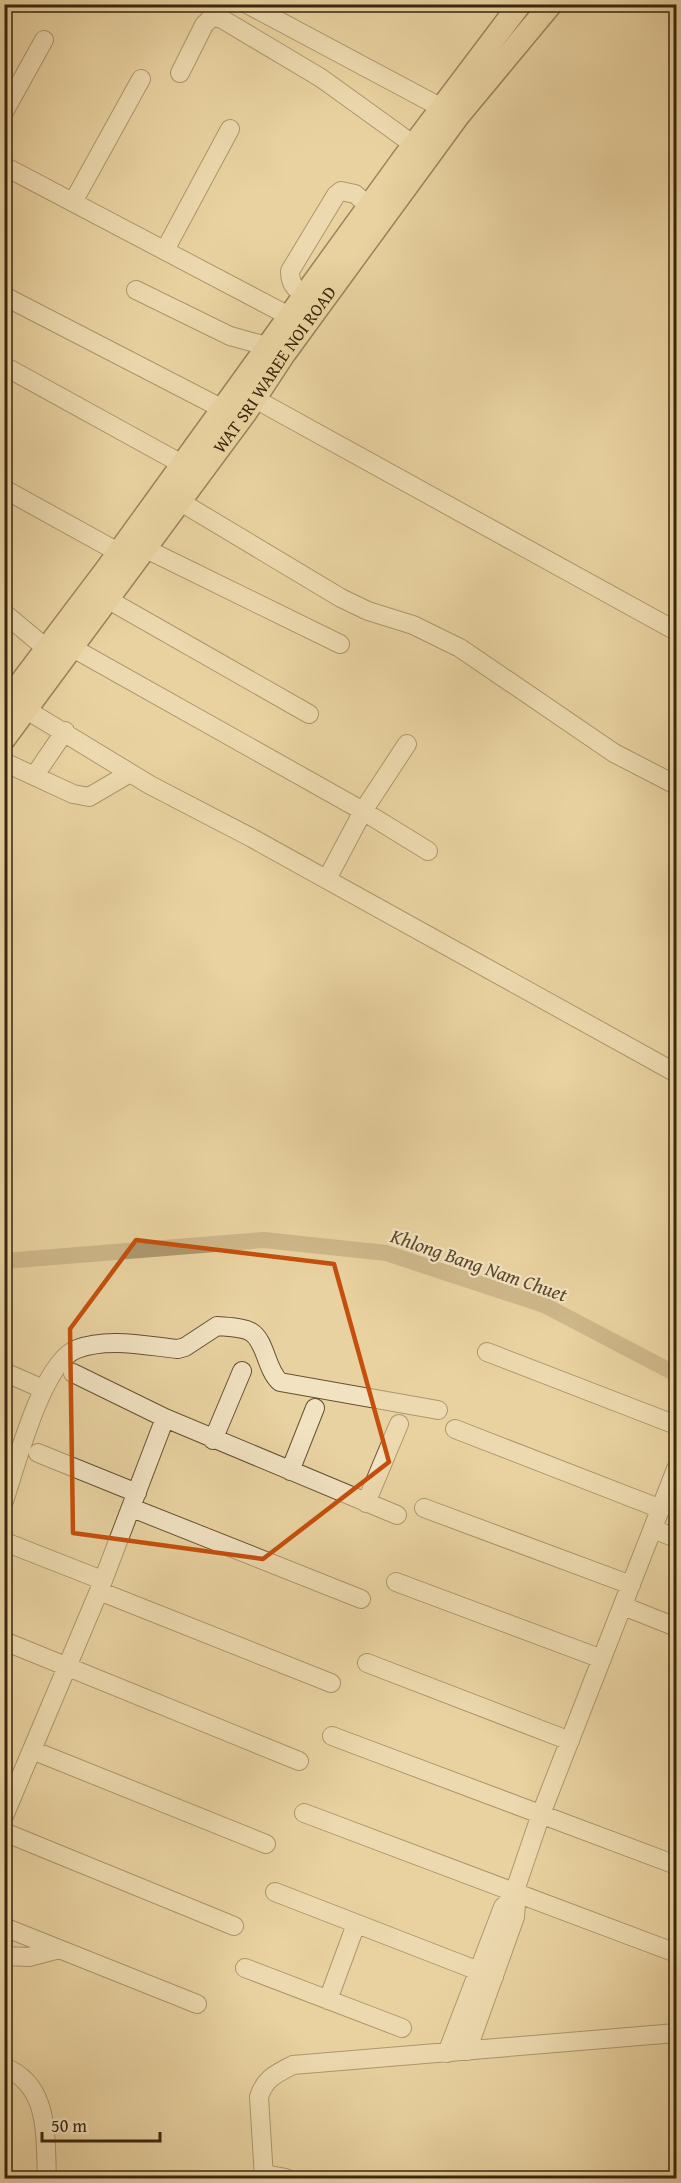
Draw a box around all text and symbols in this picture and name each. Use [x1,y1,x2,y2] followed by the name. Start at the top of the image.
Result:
[206,280,343,459] street label: WAT SRI WAREE NOI ROAD
[386,1220,572,1309] water label: Khlong Bang Nam Chuet
[42,2105,160,2143] scale bar
[51,2112,87,2139] text: 50 m

